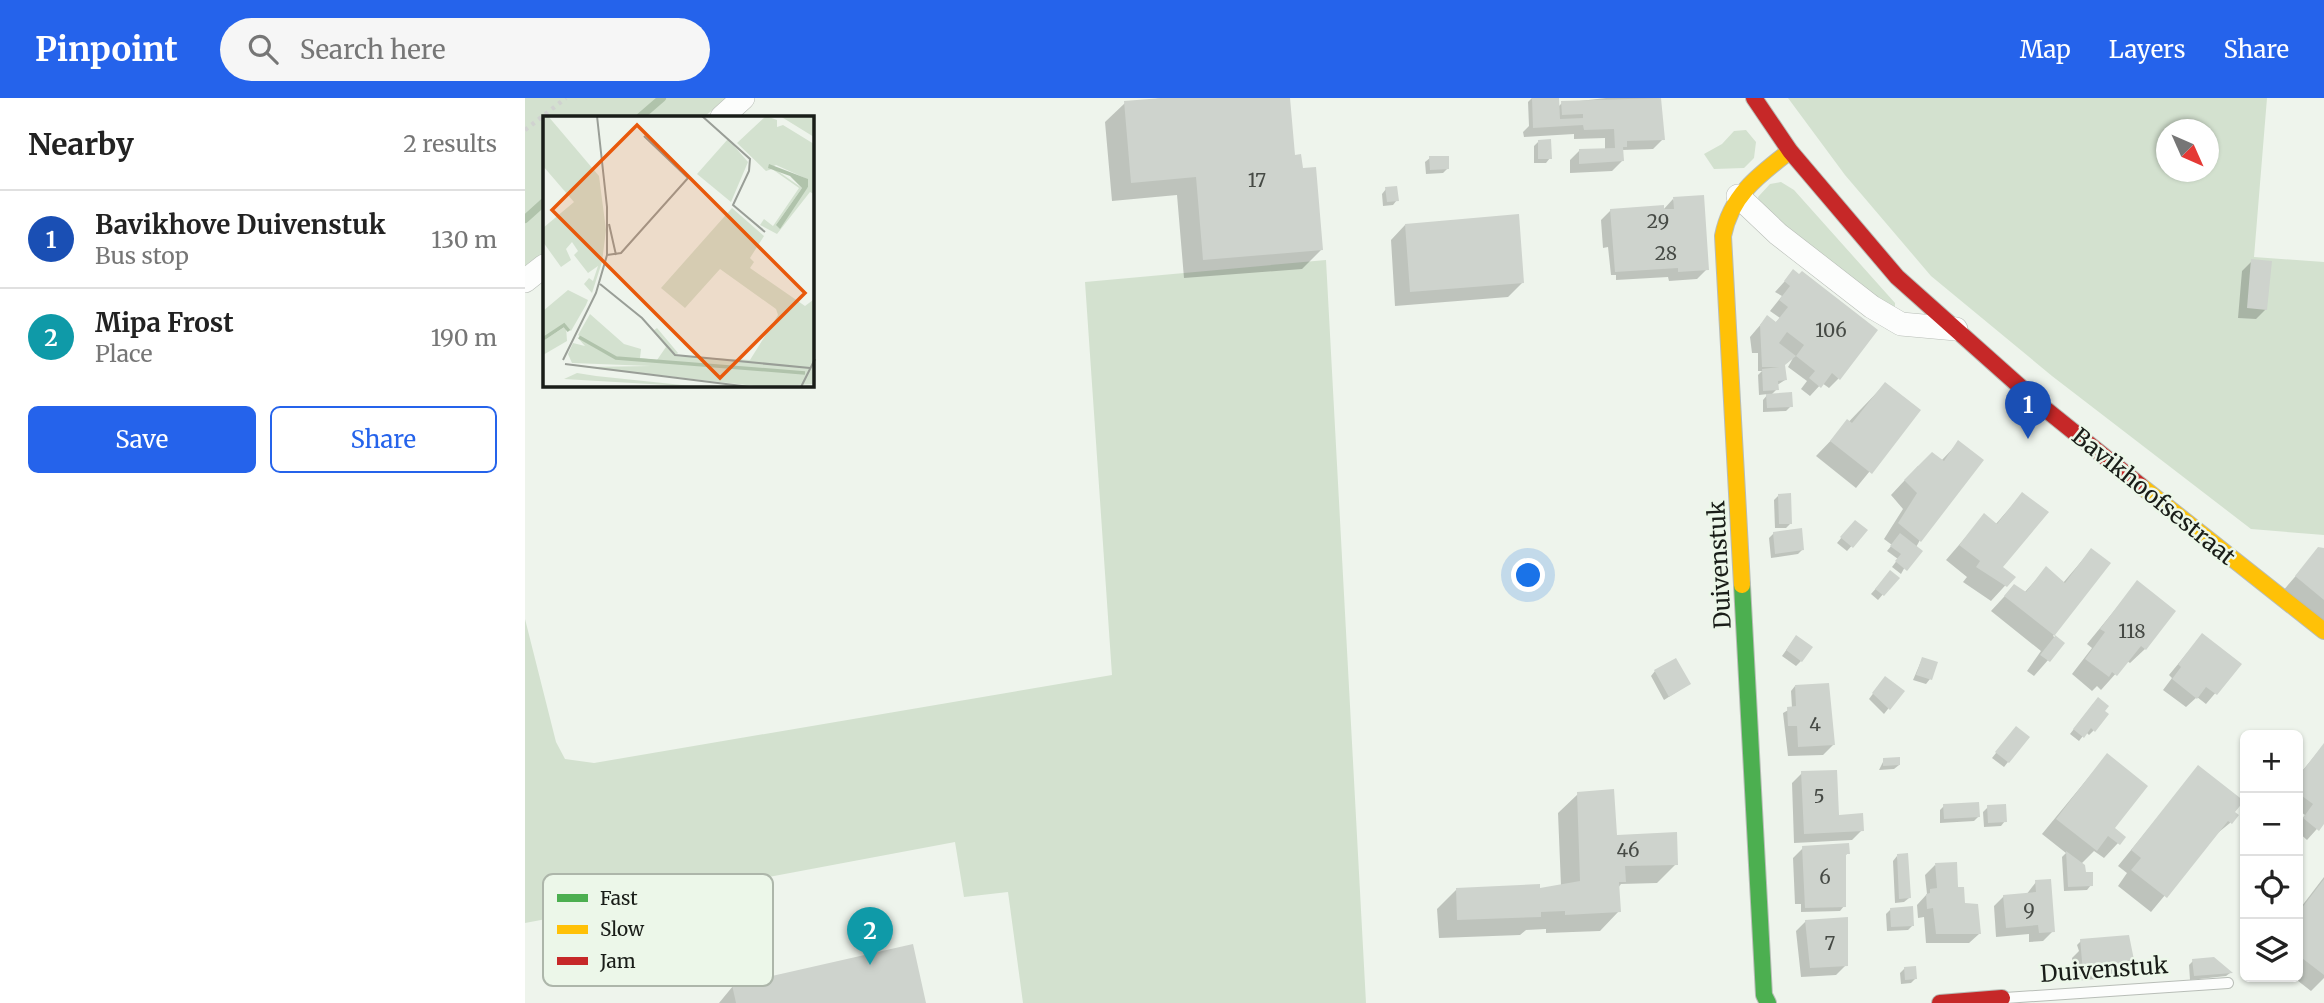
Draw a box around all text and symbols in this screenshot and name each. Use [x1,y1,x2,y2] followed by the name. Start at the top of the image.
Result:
[220,18,710,81] search box
[35,29,178,70] text: Pinpoint
[244,30,282,68] icon: search
[300,33,446,66] text: Search here
[2020,34,2071,65] text: Map
[2109,34,2185,65] text: Layers
[2223,34,2289,65] text: Share
[543,116,814,387] inset map
[2156,119,2219,182] north arrow
[28,125,134,163] text: Nearby
[403,129,497,158] text: 2 results
[1248,168,1266,192] house number: 17
[95,208,386,241] text: Bavikhove Duivenstuk
[1647,209,1669,233] house number: 29
[46,225,56,254] text: 1
[431,225,497,254] text: 130 m
[95,241,189,270] text: Bus stop
[1655,241,1677,265] house number: 28
[95,306,234,339] text: Mipa Frost
[1815,318,1847,342] house number: 106
[44,323,58,352] text: 2
[431,323,497,352] text: 190 m
[95,339,152,368] text: Place
[2005,381,2051,439] pin: 1
[28,406,256,473] button: Save
[270,406,497,473] button: Share
[2067,421,2242,571] street label: Bavikhoofsestraat
[1701,500,1737,630] street label: Duivenstuk
[1511,558,1545,592] your location
[2118,619,2146,643] house number: 118
[1809,712,1821,736] house number: 4
[2240,730,2303,982] map controls
[2240,730,2303,793] button: +
[1813,784,1825,808] house number: 5
[2240,793,2303,856] button: −
[1616,838,1640,862] house number: 46
[2240,856,2303,919] button: locate
[1819,865,1831,889] house number: 6
[543,874,773,986] legend
[600,886,638,910] text: Fast
[2023,898,2035,922] house number: 9
[847,907,893,965] pin: 2
[600,917,645,941] text: Slow
[2240,919,2303,982] button: layers
[1825,931,1836,955] house number: 7
[599,949,636,973] text: Jam
[2039,950,2169,988] street label: Duivenstuk

